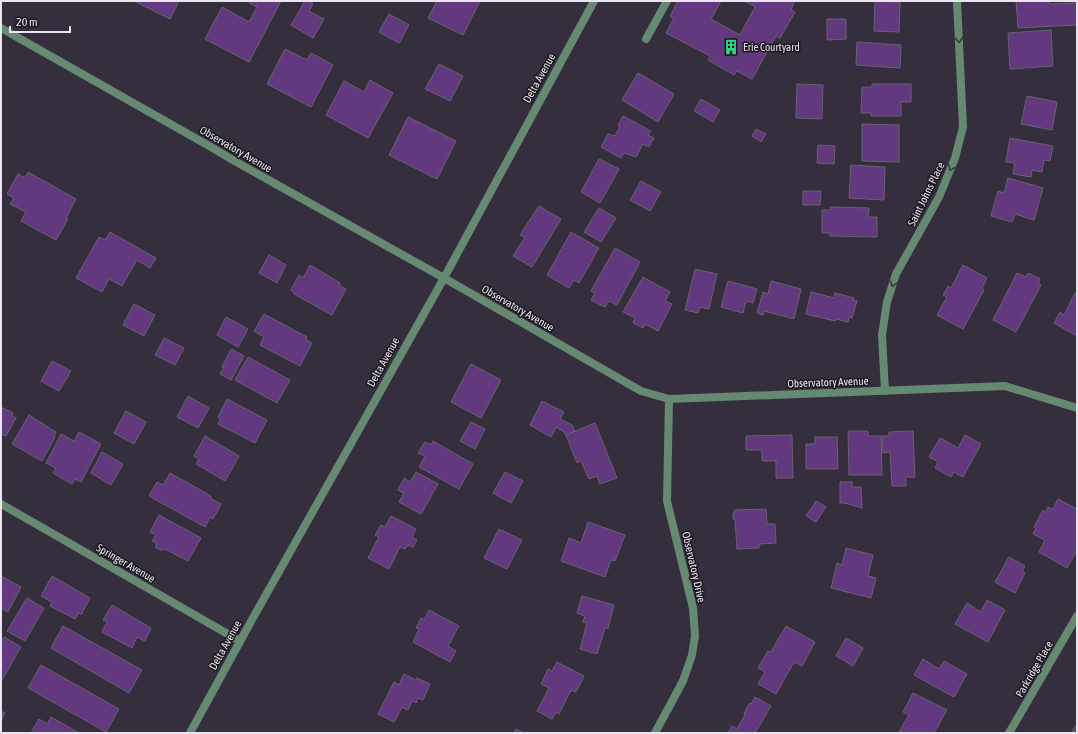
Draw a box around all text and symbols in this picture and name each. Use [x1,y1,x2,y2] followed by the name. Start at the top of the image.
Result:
[10,8,70,34] scale bar
[16,15,38,29] text: 20 m
[955,37,963,43] one-way arrow
[722,38,740,56] building icon: Erie Courtyard
[743,41,800,53] place label: Erie Courtyard
[521,51,557,105] street label: Delta Avenue
[198,123,274,175] street label: Observatory Avenue
[905,160,947,228] street label: Saint Johns Place
[948,164,956,171] one-way arrow
[889,280,898,287] one-way arrow
[480,282,556,334] street label: Observatory Avenue
[365,335,401,389] street label: Delta Avenue
[787,375,869,389] street label: Observatory Avenue
[680,530,708,604] street label: Observatory Drive
[95,541,157,585] street label: Springer Avenue
[207,618,243,672] street label: Delta Avenue
[1013,639,1055,699] street label: Parkridge Place

